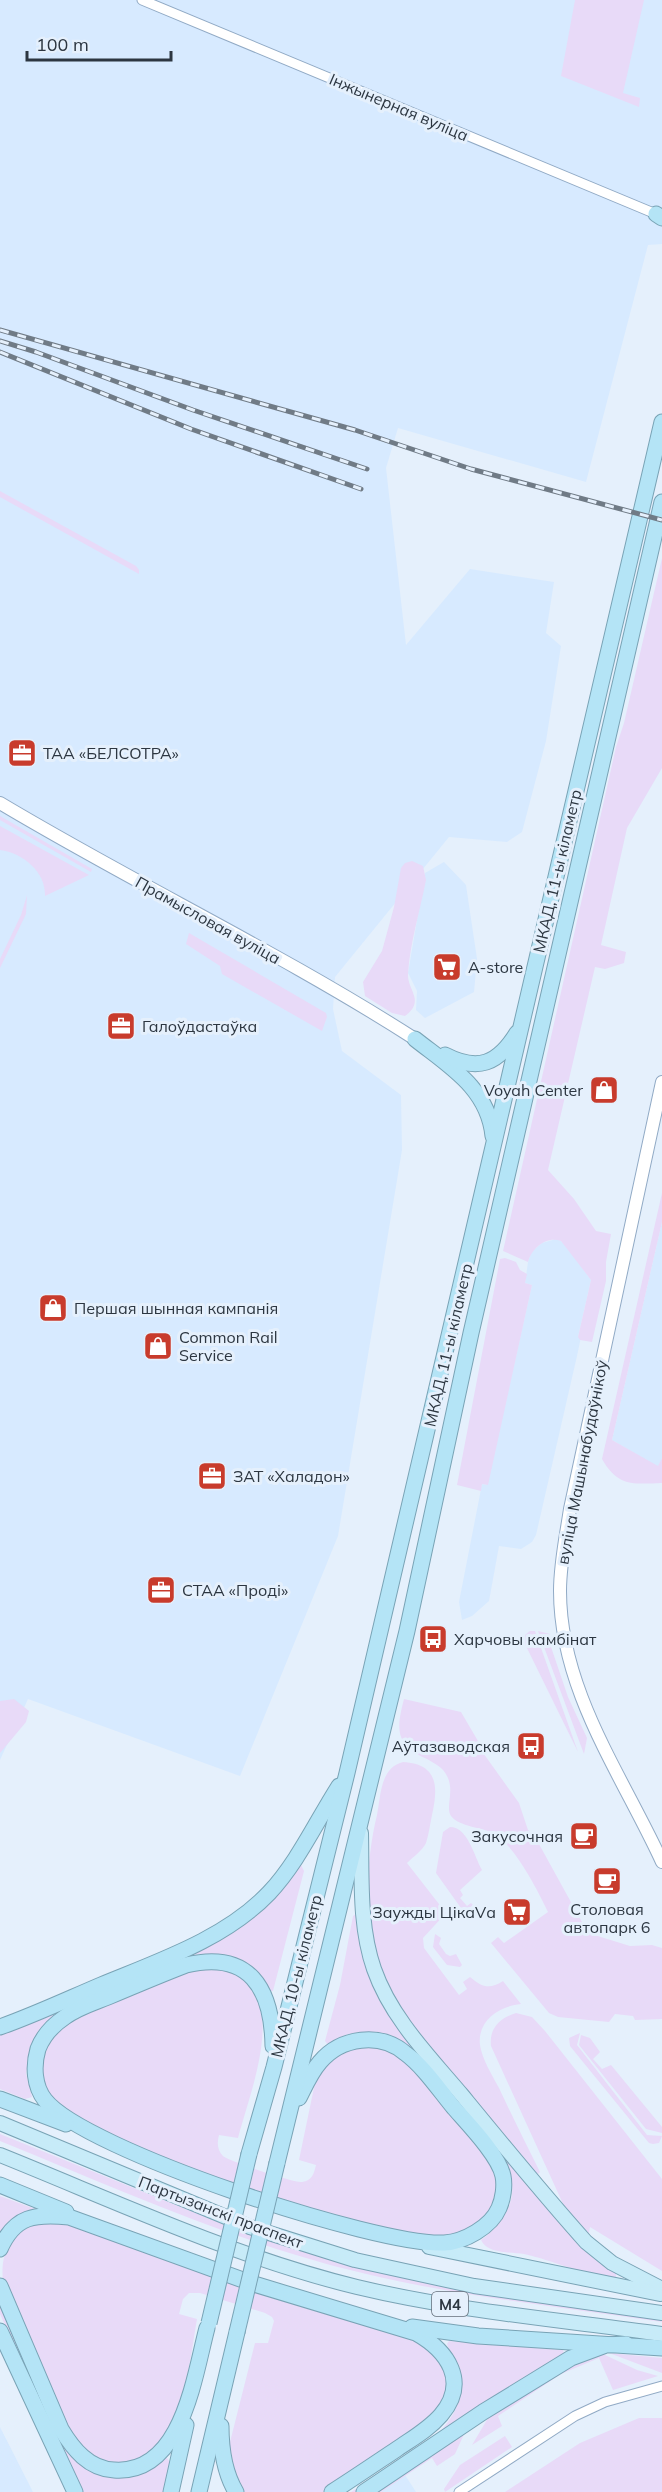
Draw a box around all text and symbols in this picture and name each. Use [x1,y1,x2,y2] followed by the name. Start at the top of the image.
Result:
[27,24,171,62] scale bar
[36,33,89,56] text: 100 m
[327,69,471,145] street label: Інжынерная вуліца
[6,737,38,769] office icon: ТАА «БЕЛСОТРА»
[43,743,179,763] place label: ТАА «БЕЛСОТРА»
[528,787,586,955] street label: МКАД, 11-ы кіламетр
[132,872,284,968] street label: Прамысловая вуліца
[431,951,463,983] supermarket icon: А-store
[468,957,523,977] place label: А-store
[105,1010,137,1042] office icon: Галоўдастаўка
[142,1016,257,1036] place label: Галоўдастаўка
[588,1074,620,1106] shop icon: Voyah Center
[484,1080,583,1100] place label: Voyah Center
[419,1261,477,1429] street label: МКАД, 11-ы кіламетр
[37,1292,69,1324] shop icon: Першая шынная кампанія
[74,1298,278,1318] place label: Першая шынная кампанія
[179,1327,278,1365] place label: Common Rail Service
[142,1330,174,1362] shop icon: Common Rail Service
[552,1358,612,1566] street label: вуліца Машынабудаўнікоў
[196,1460,228,1492] office icon: ЗАТ «Халадон»
[233,1466,350,1486] place label: ЗАТ «Халадон»
[145,1574,177,1606] office icon: СТАА «Проді»
[182,1580,288,1600] place label: СТАА «Проді»
[417,1623,449,1655] bus stop icon: Харчовы камбінат
[454,1629,597,1649] place label: Харчовы камбінат
[515,1730,547,1762] bus stop icon: Аўтазаводская
[392,1736,510,1756] place label: Аўтазаводская
[568,1820,600,1852] cafe icon: Закусочная
[471,1826,563,1846] place label: Закусочная
[591,1865,623,1897] cafe icon: Столовая автопарк 6
[266,1893,326,2059] street label: МКАД, 10-ы кіламетр
[501,1896,533,1928] supermarket icon: Заужды ЦікаVа
[564,1899,650,1937] place label: Столовая автопарк 6
[372,1902,496,1922] place label: Заужды ЦікаVа
[136,2171,307,2253] street label: Партызанскі праспект
[432,2292,468,2316] road number: М4

